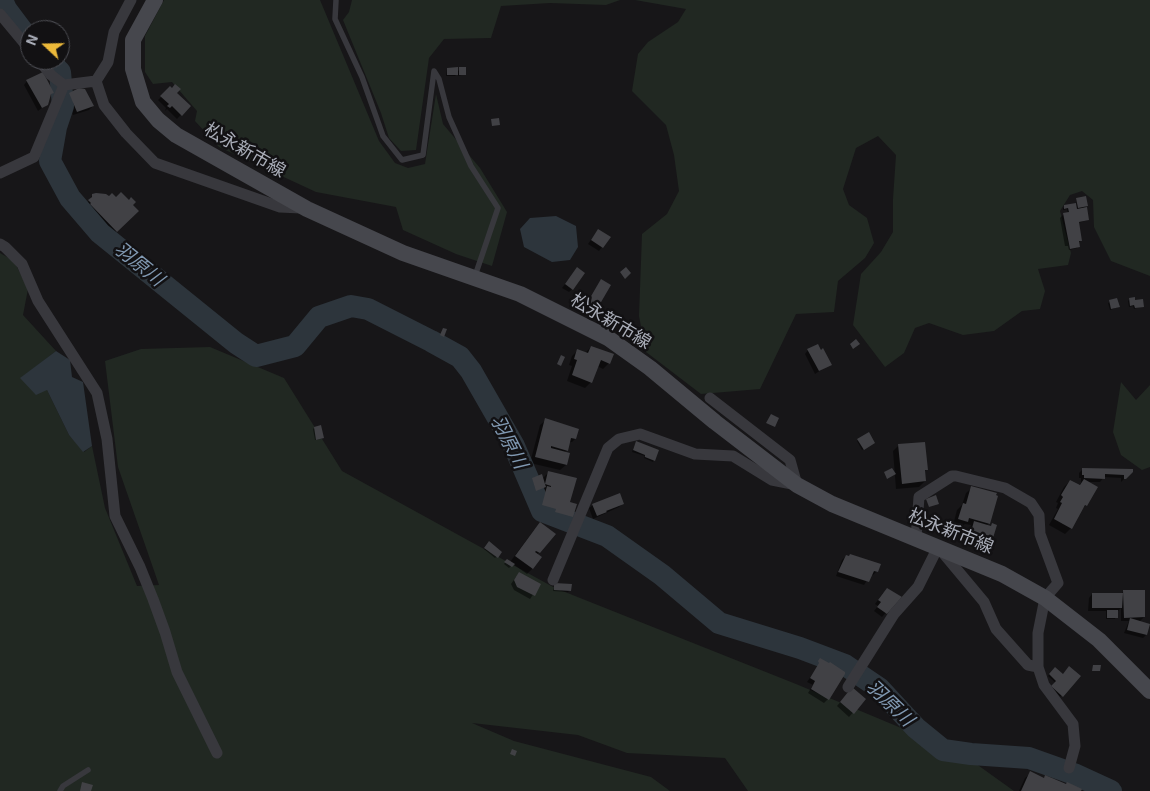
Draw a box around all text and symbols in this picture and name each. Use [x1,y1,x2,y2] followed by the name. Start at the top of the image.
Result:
[20,20,70,70] north arrow
[22,32,41,48] text: N
[201,118,289,182] street label: 松永新市線
[110,237,168,291] water label: 羽原川
[567,289,655,353] street label: 松永新市線
[486,411,532,473] water label: 羽原川
[905,504,997,558] street label: 松永新市線
[862,675,918,731] water label: 羽原川

